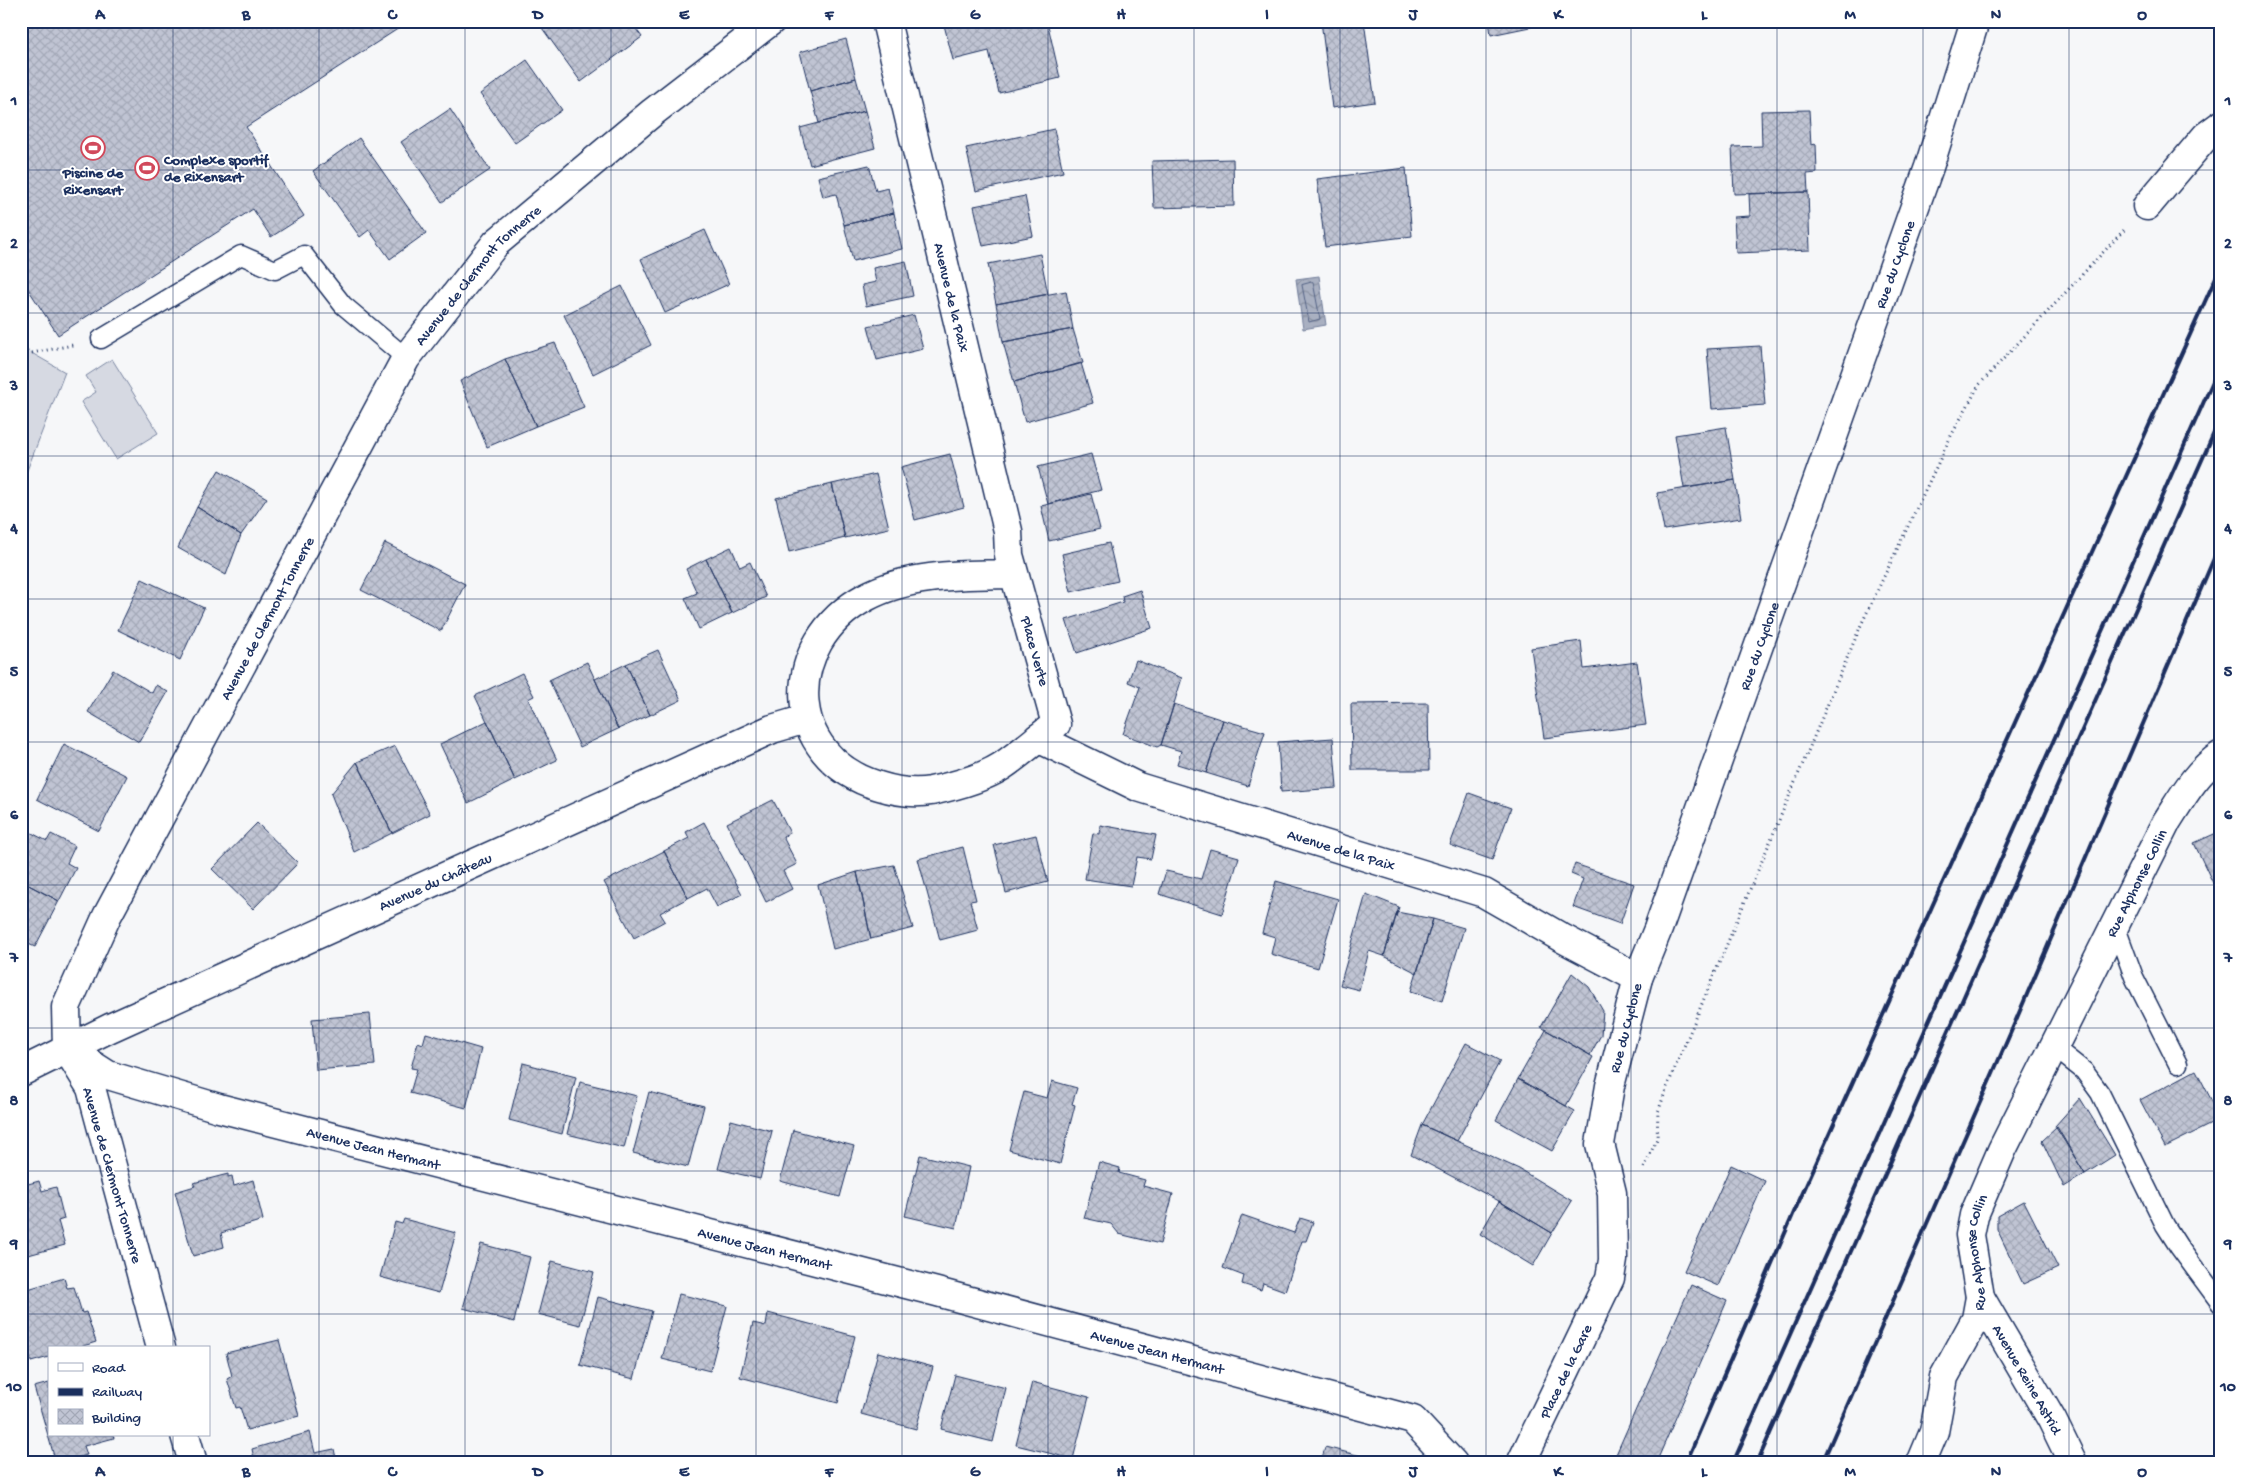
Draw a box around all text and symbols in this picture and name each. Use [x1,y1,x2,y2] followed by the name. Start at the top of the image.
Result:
[94,7,106,26] text: A
[241,7,251,26] text: B
[387,7,398,26] text: C
[531,7,544,26] text: D
[679,7,690,26] text: E
[824,7,835,26] text: F
[970,7,981,26] text: G
[1116,7,1126,26] text: H
[1265,7,1269,26] text: I
[1408,7,1419,26] text: J
[1553,7,1565,26] text: K
[1701,7,1708,26] text: L
[1844,7,1856,26] text: M
[1991,7,2002,26] text: N
[2137,7,2147,26] text: O
[10,93,17,112] text: 1
[2224,93,2231,112] text: 1
[80,135,106,161] sports icon: Piscine de Rixensart
[163,152,270,187] place label: Complexe sportif de Rixensart
[134,155,160,181] sports icon: Complexe sportif de Rixensart
[62,165,124,200] place label: Piscine de Rixensart
[412,202,546,350] street label: Avenue de Clermont Tonnerre
[1872,218,1920,311] street label: Rue du Cyclone
[10,236,18,255] text: 2
[2224,236,2232,255] text: 2
[928,241,972,354] street label: Avenue de la Paix
[9,378,18,397] text: 3
[2223,378,2232,397] text: 3
[9,521,18,540] text: 4
[2223,521,2232,540] text: 4
[217,534,320,704] street label: Avenue de Clermont Tonnerre
[1737,600,1785,693] street label: Rue du Cyclone
[1015,614,1052,689] street label: Place Verte
[10,664,19,683] text: 5
[2224,664,2233,683] text: 5
[10,807,19,826] text: 6
[2224,807,2233,826] text: 6
[1285,826,1397,876] street label: Avenue de la Paix
[2103,827,2172,941] street label: Rue Alphonse Collin
[377,850,495,916] street label: Avenue du Château
[9,950,19,969] text: 7
[2223,950,2233,969] text: 7
[1607,981,1647,1075] street label: Rue du Cyclone
[77,1085,145,1266] street label: Avenue de Clermont Tonnerre
[10,1093,19,1112] text: 8
[2224,1093,2233,1112] text: 8
[304,1124,444,1176] street label: Avenue Jean Hermant
[1963,1192,1993,1312] street label: Rue Alphonse Collin
[696,1224,835,1276] street label: Avenue Jean Hermant
[9,1236,18,1255] text: 9
[2223,1236,2232,1255] text: 9
[1536,1322,1597,1423] street label: Place de la Gare
[1987,1322,2065,1439] street label: Avenue Reine Astrid
[1088,1327,1227,1380] street label: Avenue Jean Hermant
[48,1346,210,1436] legend
[92,1360,126,1378] text: Road
[5,1379,22,1398] text: 10
[2219,1379,2236,1398] text: 10
[92,1384,143,1402] text: Railway
[91,1410,141,1428] text: Building
[94,1464,106,1483] text: A
[241,1464,251,1483] text: B
[387,1464,398,1483] text: C
[531,1464,544,1483] text: D
[679,1464,690,1483] text: E
[824,1464,835,1483] text: F
[970,1464,981,1483] text: G
[1116,1464,1126,1483] text: H
[1265,1464,1269,1483] text: I
[1408,1464,1419,1483] text: J
[1553,1464,1565,1483] text: K
[1701,1464,1708,1483] text: L
[1844,1464,1856,1483] text: M
[1991,1464,2002,1483] text: N
[2137,1464,2147,1483] text: O

